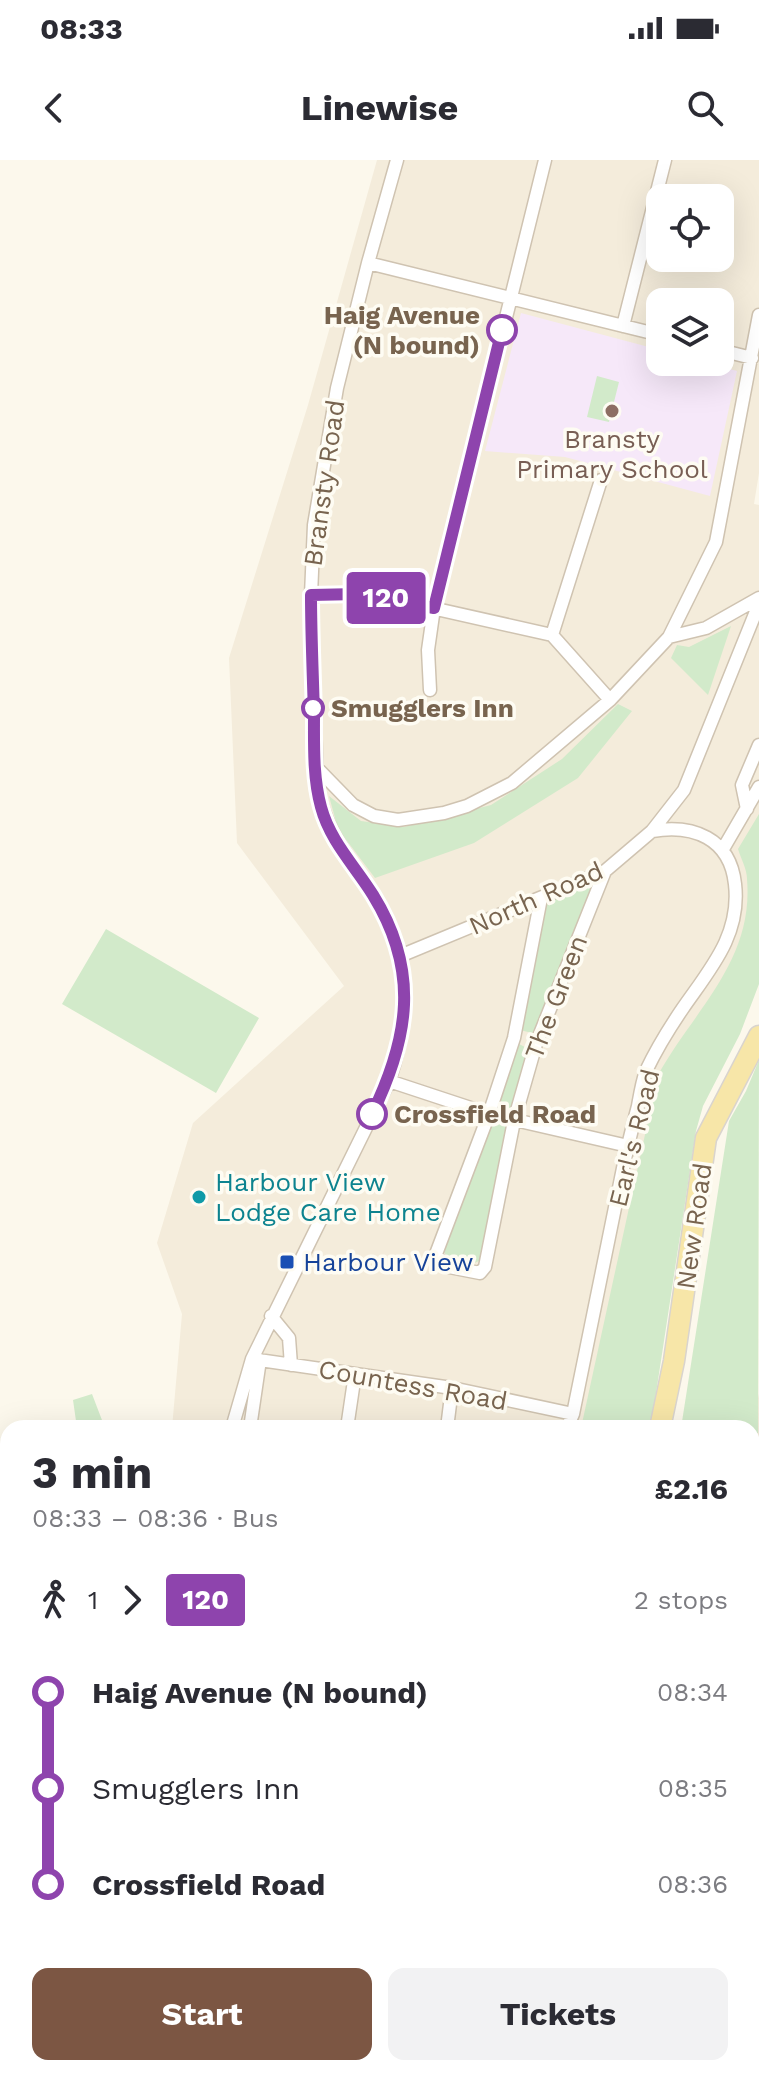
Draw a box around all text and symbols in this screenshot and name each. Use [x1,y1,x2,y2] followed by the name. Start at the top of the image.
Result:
[40,11,123,46] text: 08:33
[32,86,76,130] icon: back
[683,86,727,130] icon: search
[301,87,458,129] text: Linewise
[646,184,734,376] map controls
[646,184,734,272] button: locate
[646,288,734,376] button: layers
[324,300,480,360] place label: Haig Avenue (N bound)
[487,315,517,345] marker: Haig Avenue (N bound)
[297,398,351,568] street label: Bransty Road
[603,402,621,420] marker: Bransty Primary School
[516,424,708,484] place label: Bransty Primary School
[340,572,432,624] line badge: 120
[363,581,409,614] text: 120
[331,693,514,723] place label: Smugglers Inn
[302,697,324,719] marker: Smugglers Inn
[464,855,608,941] street label: North Road
[519,931,593,1063] street label: The Green
[602,1066,666,1210] street label: Earl's Road
[357,1099,387,1129] marker: Crossfield Road
[394,1099,596,1129] place label: Crossfield Road
[670,1161,718,1291] street label: New Road
[215,1167,441,1227] place label: Harbour View Lodge Care Home
[190,1188,208,1206] marker: Harbour View Lodge Care Home
[303,1247,474,1277] place label: Harbour View
[278,1253,296,1271] marker: Harbour View
[316,1354,510,1416] street label: Countess Road
[32,1447,152,1499] text: 3 min
[654,1471,728,1506] text: £2.16
[32,1503,278,1533] text: 08:33 – 08:36 · Bus
[32,1578,76,1622] icon: walk
[110,1578,154,1622] icon: forward
[182,1583,229,1616] text: 120
[88,1585,98,1615] text: 1
[634,1585,728,1615] text: 2 stops
[92,1675,428,1710] text: Haig Avenue (N bound)
[657,1677,728,1707] text: 08:34
[92,1771,300,1806] text: Smugglers Inn
[658,1773,728,1803] text: 08:35
[92,1867,325,1902] text: Crossfield Road
[657,1869,728,1899] text: 08:36
[32,1968,372,2060] button: Start
[388,1968,728,2060] button: Tickets

